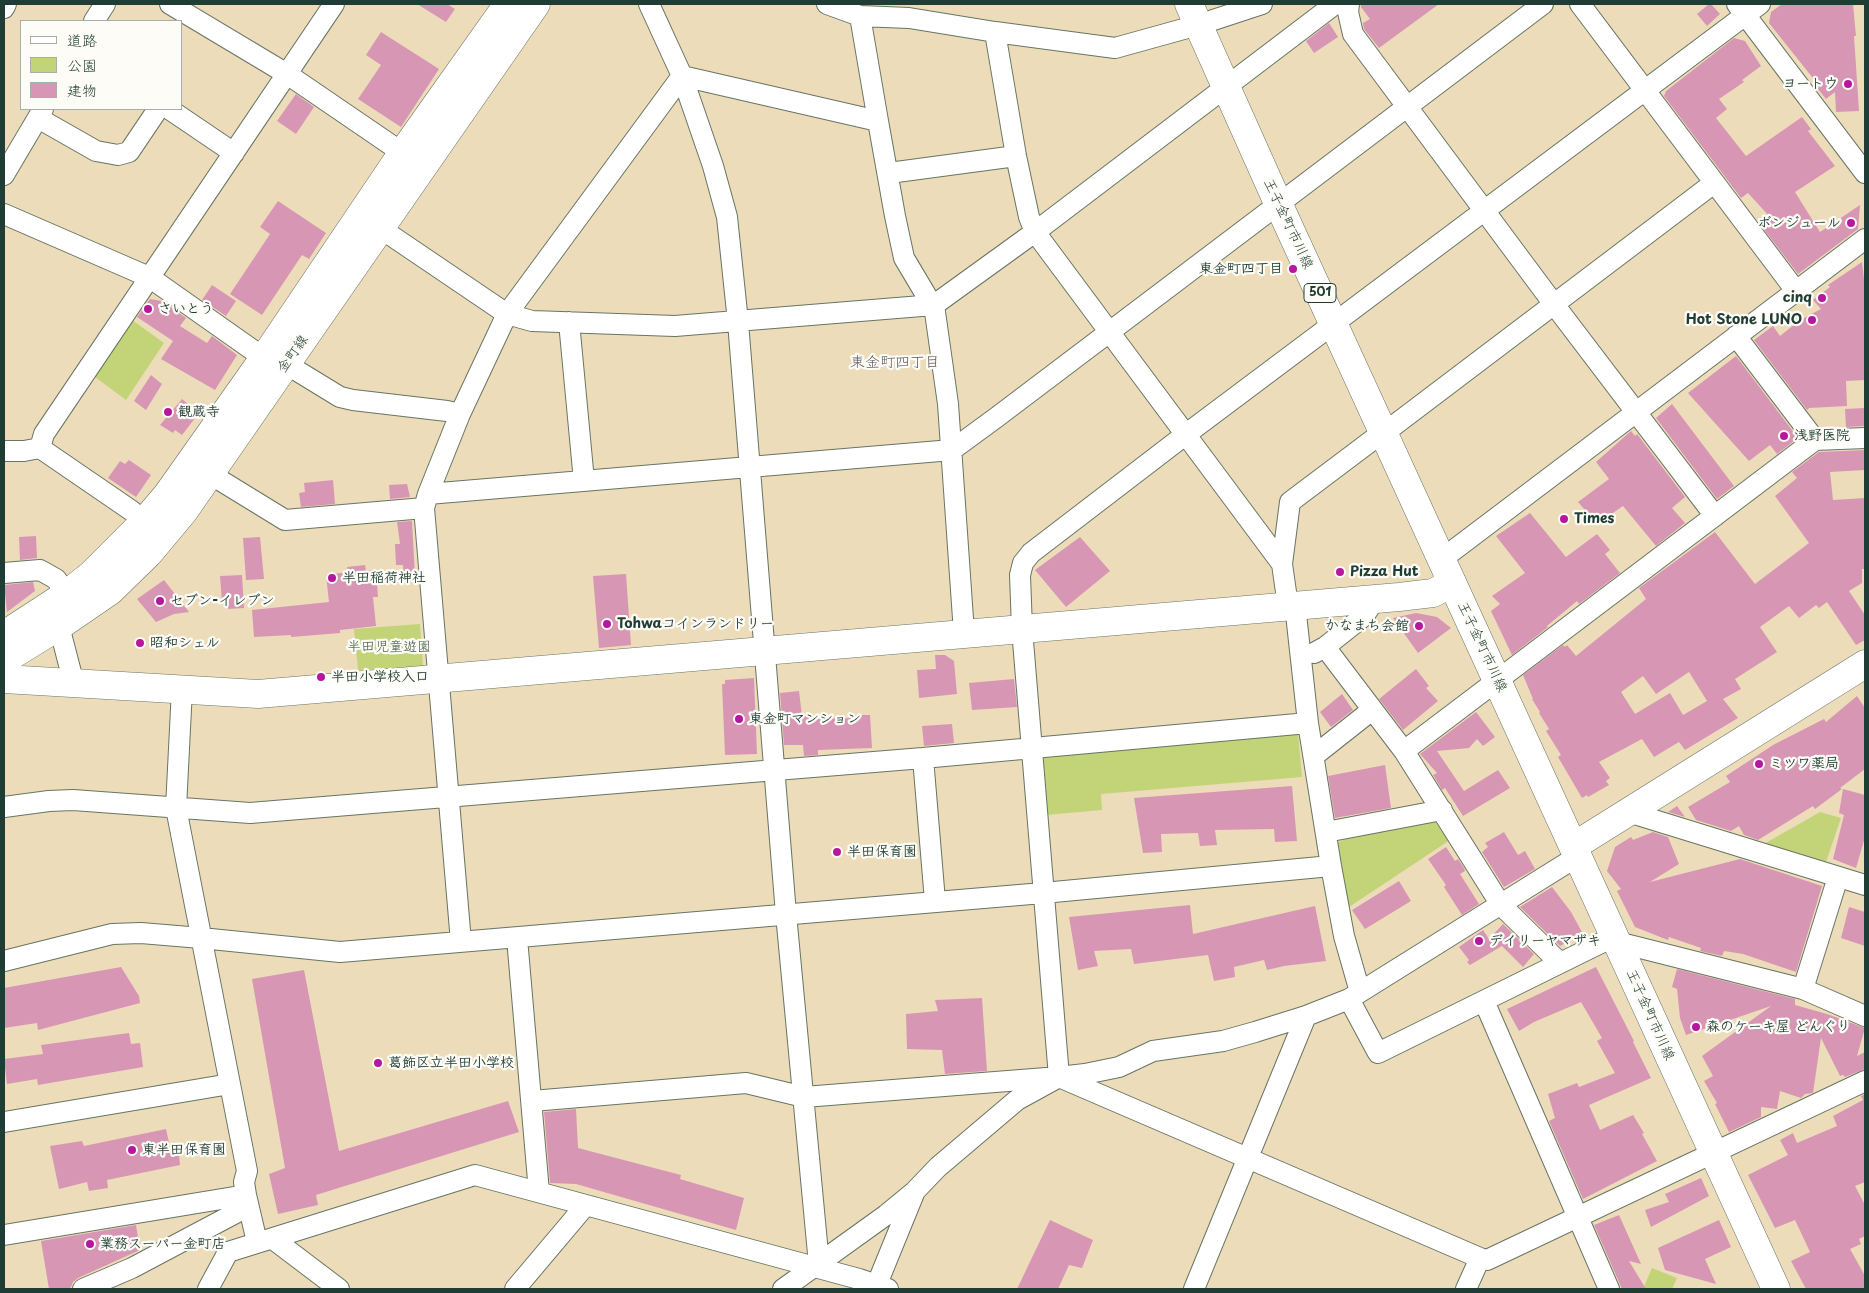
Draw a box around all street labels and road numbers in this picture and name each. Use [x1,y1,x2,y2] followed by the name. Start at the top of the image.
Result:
[1260,176,1316,272] street label: 王子金町市川線
[1304,284,1336,302] road number: 501
[274,332,312,376] street label: 金町線
[1454,599,1510,695] street label: 王子金町市川線
[1622,967,1678,1063] street label: 王子金町市川線

